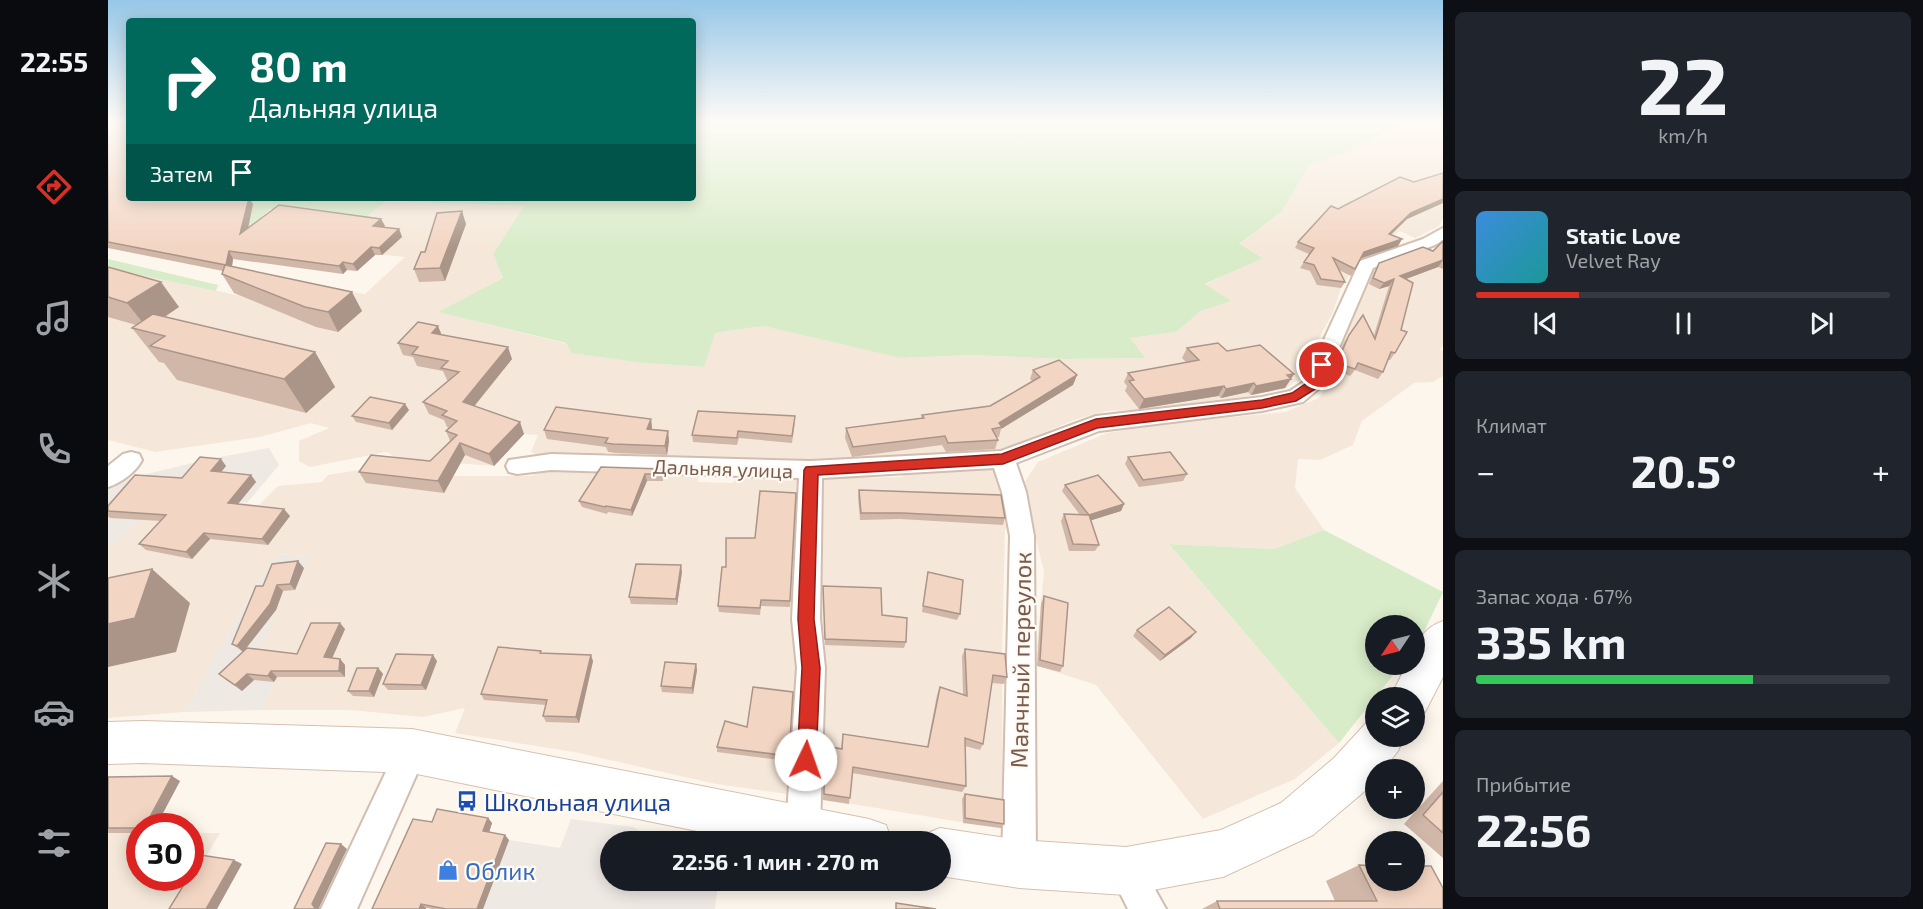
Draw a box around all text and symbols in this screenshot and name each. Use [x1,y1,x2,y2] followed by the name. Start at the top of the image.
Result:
[1638,37,1728,131] text: 22
[249,40,348,90] text: 80 m
[150,42,228,120] icon: right
[20,45,88,77] text: 22:55
[249,91,438,123] text: Дальняя улица
[1658,123,1708,147] text: km/h
[225,156,258,189] icon: arrive
[150,160,213,186] text: Затем
[33,166,75,208] icon: directions
[1566,222,1681,248] text: Static Love
[1566,248,1661,272] text: Velvet Ray
[33,297,75,339] icon: music
[1529,307,1562,340] icon: previous
[1667,307,1700,340] icon: pause
[1805,307,1838,340] icon: next
[1296,339,1347,390] pin
[1305,348,1338,381] icon: arrive
[1476,413,1547,437] text: Климат
[33,428,75,470] icon: phone
[1631,443,1736,497] text: 20.5°
[1476,451,1495,491] text: −
[1872,451,1890,491] text: +
[653,454,793,483] street label: Дальняя улица
[1004,551,1037,768] street label: Маячный переулок
[33,560,75,602] icon: climate
[1476,584,1632,608] text: Запас хода · 67%
[1476,614,1626,668] text: 335 km
[1365,615,1425,675] north arrow
[1365,615,1425,891] map controls
[1365,687,1425,747] button: layers
[33,691,75,733] icon: car
[774,728,838,792] position arrow
[1365,759,1425,819] button: +
[1476,772,1571,796] text: Прибытие
[484,787,671,817] place label: Школьная улица
[455,789,479,813] bus stop icon: Школьная улица
[1476,802,1591,856] text: 22:56
[126,813,204,891] speed limit sign: 30
[33,822,75,864] icon: filters
[1365,831,1425,891] button: −
[672,848,879,874] text: 22:56 · 1 мин · 270 m
[465,856,535,885] place label: Облик
[436,858,460,882] shop icon: Облик

